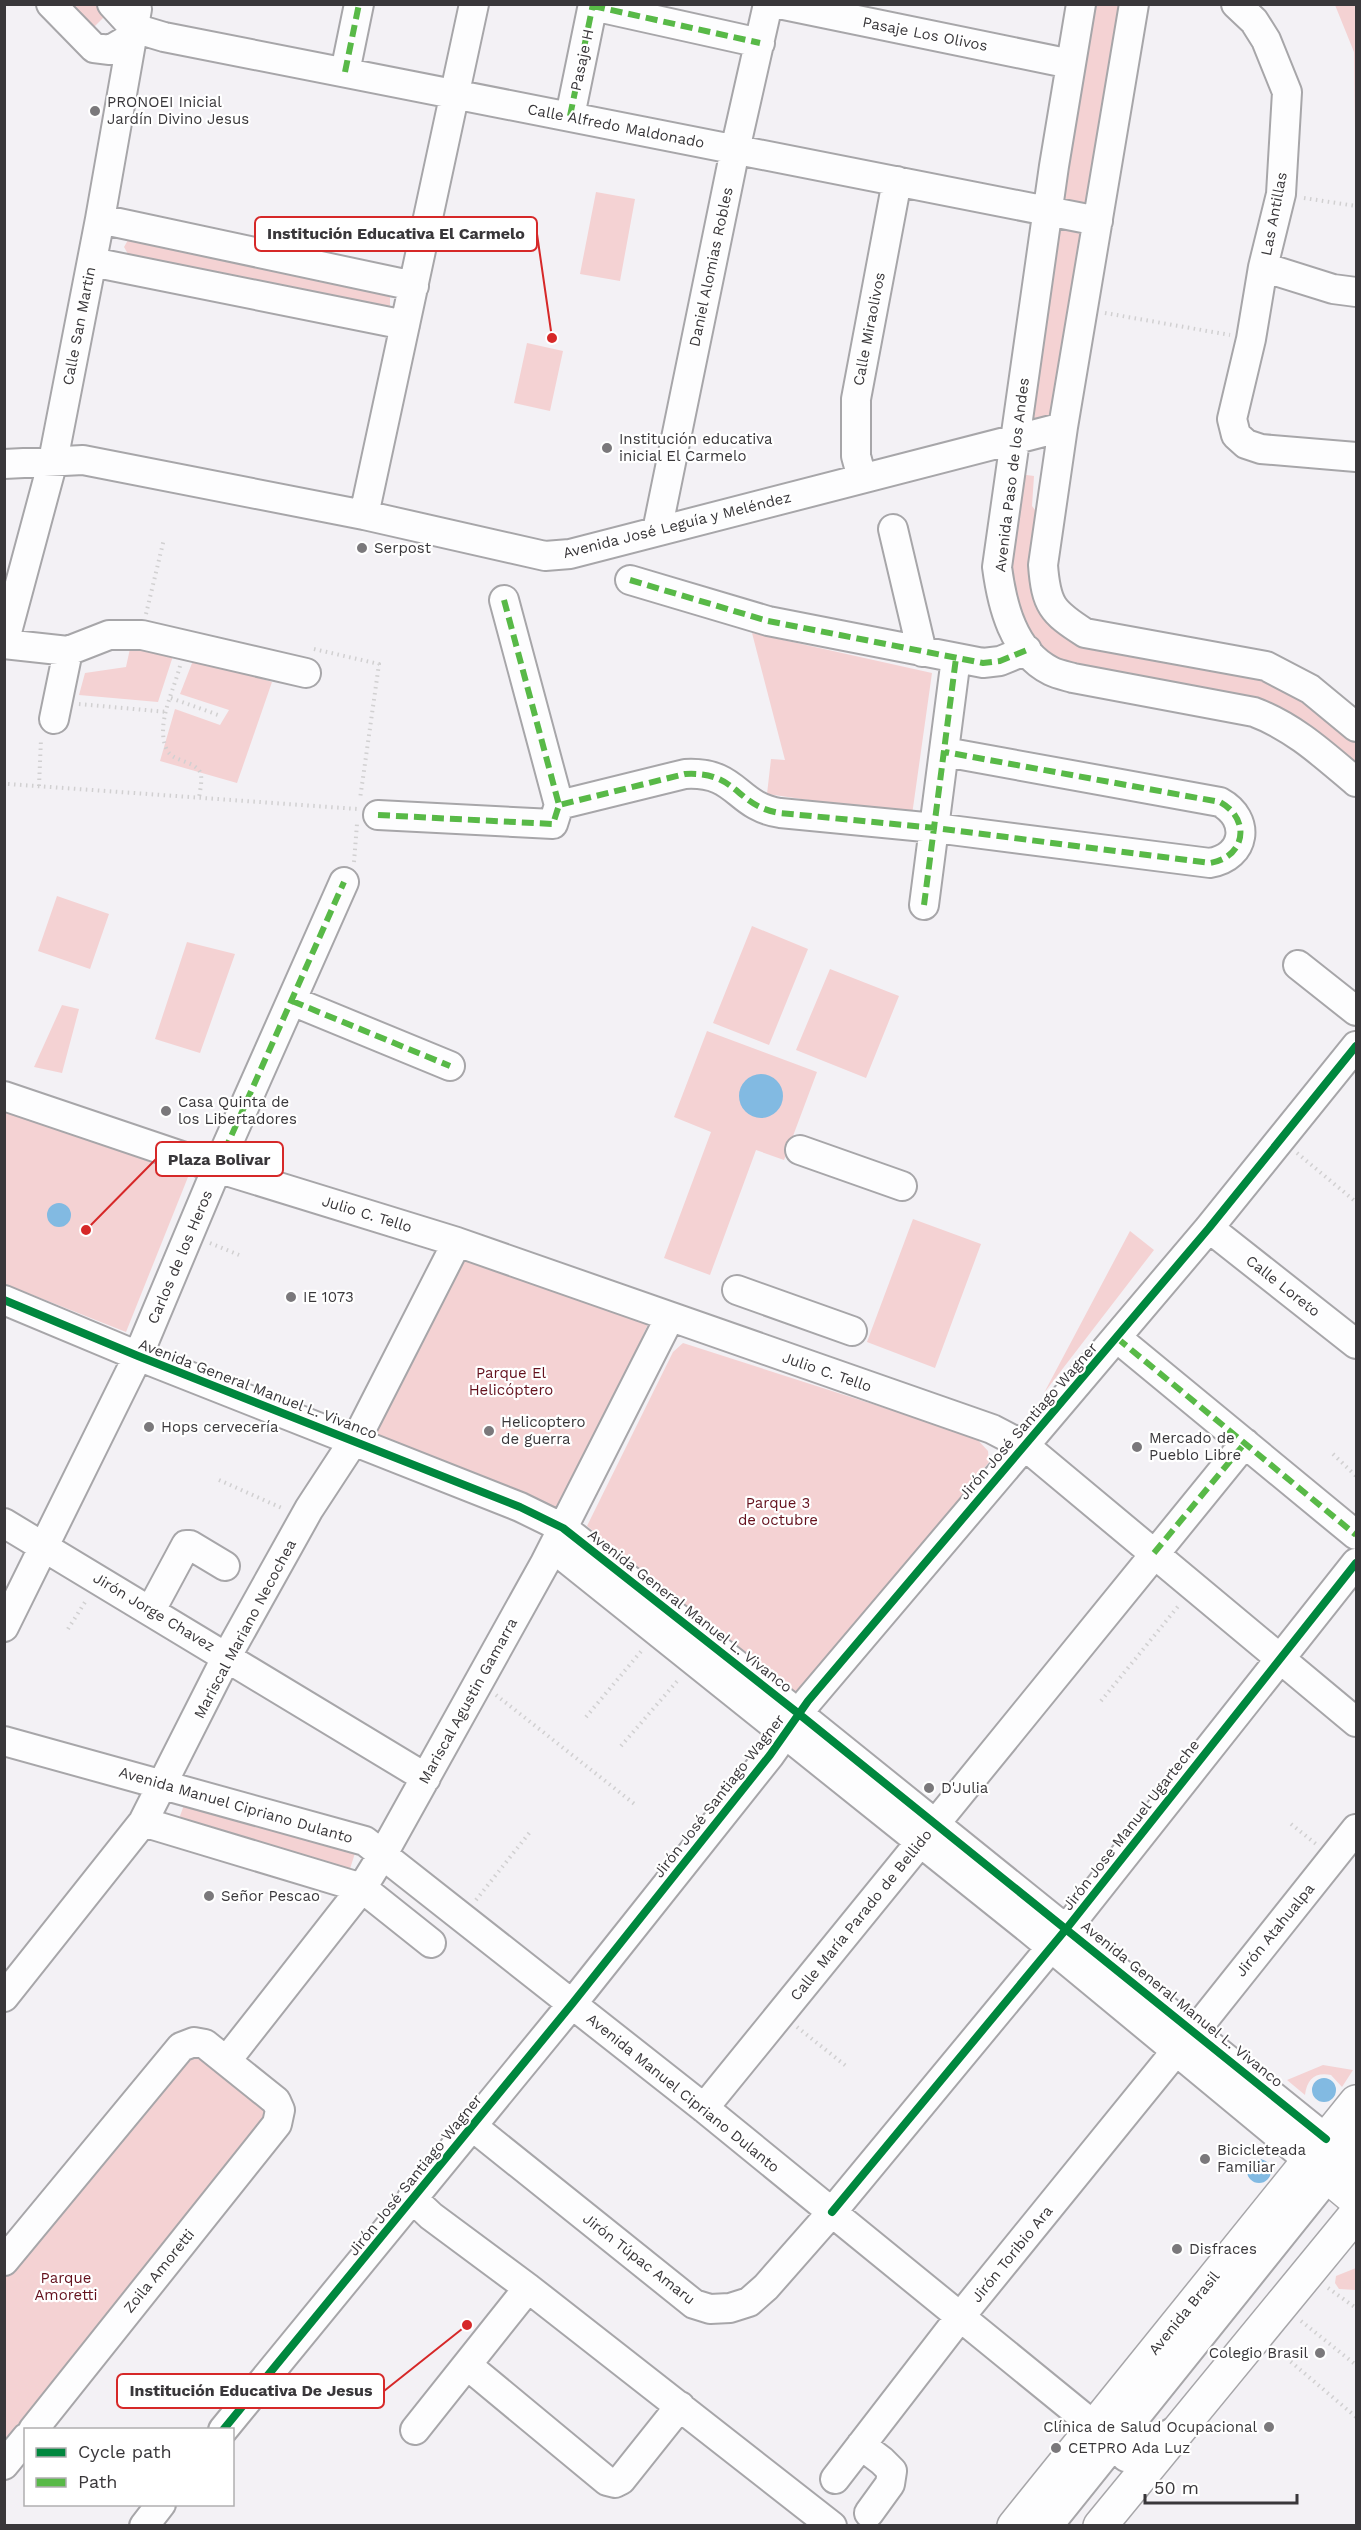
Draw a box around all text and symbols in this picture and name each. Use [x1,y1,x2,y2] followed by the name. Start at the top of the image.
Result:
[861,13,989,55] street label: Pasaje Los Olivos
[567,27,597,93] street label: Pasaje H
[107,93,249,128] place label: PRONOEI Inicial Jardín Divino Jesus
[526,100,706,152] street label: Calle Alfredo Maldonado
[88,104,102,118] marker: PRONOEI Inicial Jardín Divino Jesus
[1257,171,1291,257] street label: Las Antillas
[685,186,737,348] street label: Daniel Alomias Robles
[255,217,537,251] callout: Institución Educativa El Carmelo
[267,224,525,243] text: Institución Educativa El Carmelo
[59,265,99,387] street label: Calle San Martin
[849,271,889,387] street label: Calle Miraolivos
[991,377,1033,573] street label: Avenida Paso de los Andes
[619,430,773,465] place label: Institución educativa inicial El Carmelo
[600,441,614,455] marker: Institución educativa inicial El Carmelo
[561,488,793,562] street label: Avenida José Leguía y Meléndez
[374,539,432,557] place label: Serpost
[355,541,369,555] marker: Serpost
[178,1093,297,1128] place label: Casa Quinta de los Libertadores
[159,1104,173,1118] marker: Casa Quinta de los Libertadores
[156,1142,283,1176] callout: Plaza Bolivar
[168,1150,270,1169] text: Plaza Bolivar
[144,1187,216,1327] street label: Carlos de los Heros
[320,1192,414,1236] street label: Julio C. Tello
[1242,1251,1324,1321] street label: Calle Loreto
[303,1288,354,1306] place label: IE 1073
[284,1290,298,1304] marker: IE 1073
[136,1335,380,1443] street label: Avenida General Manuel L. Vivanco
[955,1339,1101,1503] street label: Jirón José Santiago Wagner
[780,1348,874,1396] street label: Julio C. Tello
[469,1364,553,1399] park label: Parque El Helicóptero
[501,1413,586,1448] place label: Helicoptero de guerra
[161,1418,279,1436] place label: Hops cervecería
[142,1420,156,1434] marker: Hops cervecería
[482,1424,496,1438] marker: Helicoptero de guerra
[1149,1429,1241,1464] place label: Mercado de Pueblo Libre
[1130,1440,1144,1454] marker: Mercado de Pueblo Libre
[738,1494,818,1529] park label: Parque 3 de octubre
[584,1526,796,1696] street label: Avenida General Manuel L. Vivanco
[190,1536,300,1722] street label: Mariscal Mariano Necochea
[90,1569,218,1655] street label: Jirón Jorge Chavez
[415,1614,521,1787] street label: Mariscal Agustin Gamarra
[650,1711,788,1881] street label: Jirón José Santiago Wagner
[1059,1736,1203,1914] street label: Jirón Jose Manuel Ugarteche
[117,1763,355,1847] street label: Avenida Manuel Cipriano Dulanto
[941,1779,989,1797] place label: D'Julia
[922,1781,936,1795] marker: D'Julia
[786,1826,936,2004] street label: Calle María Parado de Bellido
[1232,1879,1318,1980] street label: Jirón Atahualpa
[221,1887,320,1905] place label: Señor Pescao
[202,1889,216,1903] marker: Señor Pescao
[1077,1917,1287,2091] street label: Avenida General Manuel L. Vivanco
[583,2010,783,2176] street label: Avenida Manuel Cipriano Dulanto
[344,2091,486,2259] street label: Jirón José Santiago Wagner
[1217,2141,1306,2176] place label: Bicicleteada Familiar
[1198,2152,1212,2166] marker: Bicicleteada Familiar
[968,2202,1057,2306] street label: Jirón Toribio Ara
[579,2210,699,2308] street label: Jirón Túpac Amaru
[120,2226,198,2316] street label: Zoila Amoretti
[1189,2240,1257,2258] place label: Disfraces
[1170,2242,1184,2256] marker: Disfraces
[1145,2267,1223,2358] street label: Avenida Brasil
[34,2269,98,2304] park label: Parque Amoretti
[1209,2344,1308,2362] place label: Colegio Brasil
[1313,2346,1327,2360] marker: Colegio Brasil
[117,2374,384,2408] callout: Institución Educativa De Jesus
[129,2381,373,2400] text: Institución Educativa De Jesus
[1043,2418,1257,2436] place label: Clínica de Salud Ocupacional
[1262,2420,1276,2434] marker: Clínica de Salud Ocupacional
[24,2428,234,2506] legend
[1068,2439,1190,2457] place label: CETPRO Ada Luz
[78,2441,172,2462] text: Cycle path
[1049,2441,1063,2455] marker: CETPRO Ada Luz
[1145,2467,1296,2505] scale bar
[78,2471,118,2492] text: Path
[1154,2477,1199,2498] text: 50 m

